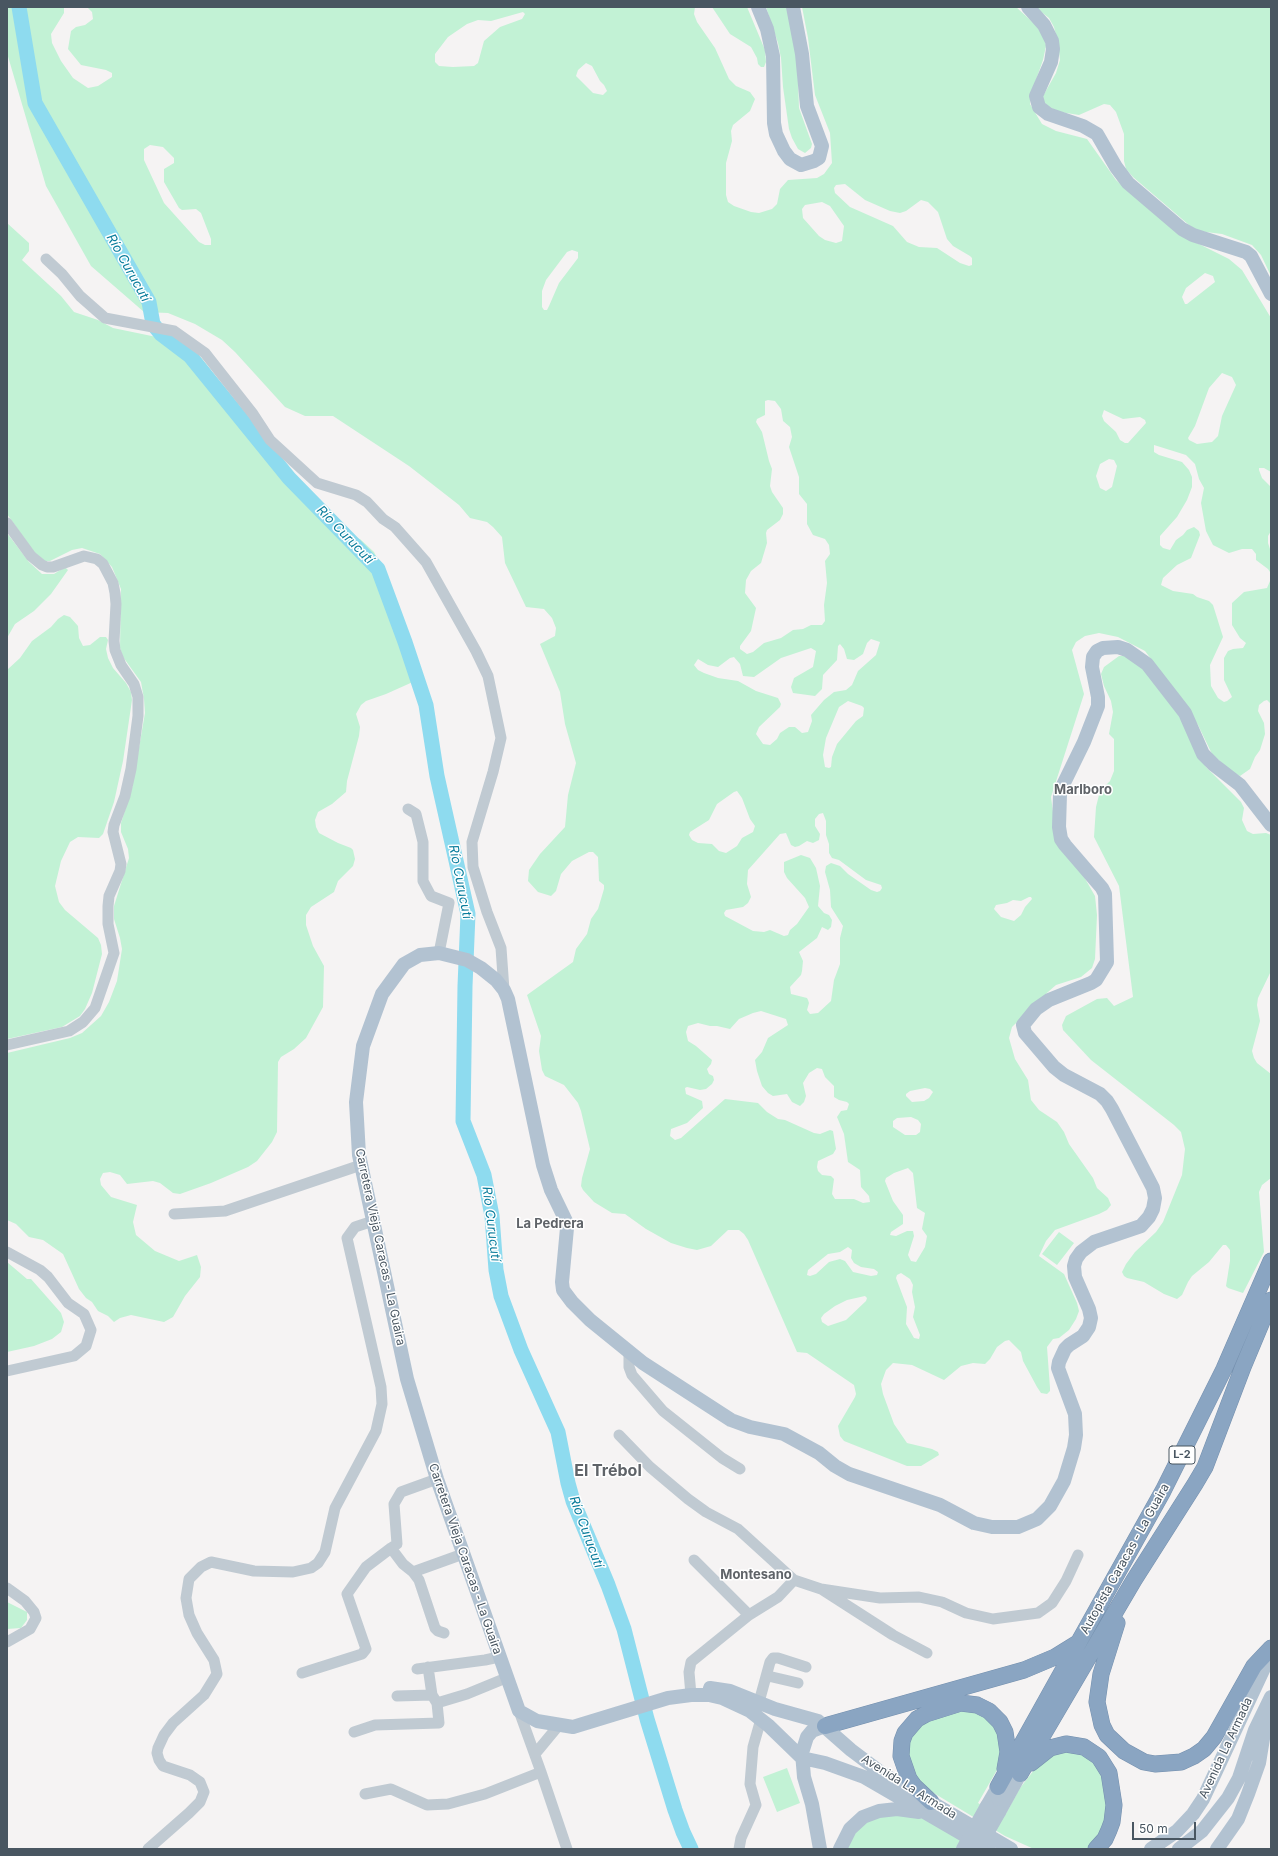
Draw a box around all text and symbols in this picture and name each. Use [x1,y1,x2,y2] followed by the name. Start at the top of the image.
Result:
[103,231,153,305] water label: Río Curucutí
[313,502,377,568] water label: Río Curucutí
[1054,782,1112,798] district label: Marlboro
[445,844,475,920] water label: Río Curucutí
[352,1147,408,1347] street label: Carretera Vieja Caracas - La Guaira
[479,1186,503,1262] water label: Río Curucutí
[516,1216,584,1232] district label: La Pedrera
[1169,1446,1195,1464] road number: L-2
[574,1461,642,1481] district label: El Trébol
[425,1462,505,1656] street label: Carretera Vieja Caracas - La Guaira
[1077,1481,1173,1637] street label: Autopista Caracas - La Guaira
[566,1494,606,1570] water label: Río Curucutí
[720,1567,792,1583] district label: Montesano
[1196,1695,1256,1801] street label: Avenida La Armada
[859,1752,959,1822] street label: Avenida La Armada
[1134,1814,1198,1840] scale bar
[1139,1821,1168,1836] text: 50 m

